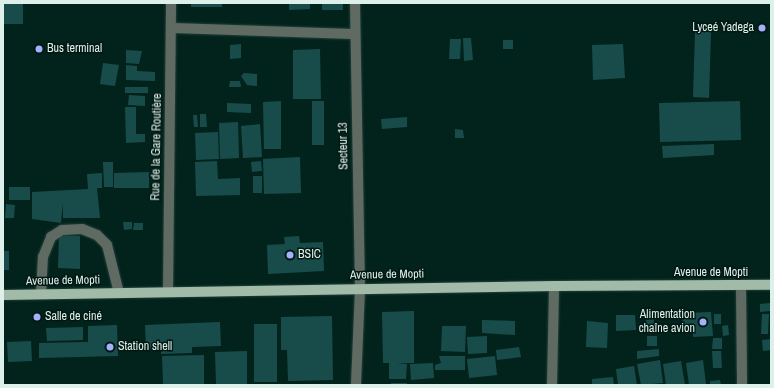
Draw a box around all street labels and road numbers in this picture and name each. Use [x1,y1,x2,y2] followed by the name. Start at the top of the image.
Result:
[149,93,165,201] street label: Rue de la Gare Routière
[336,122,352,170] street label: Secteur 13
[674,266,748,280] street label: Avenue de Mopti
[350,267,424,283] street label: Avenue de Mopti
[26,273,100,289] street label: Avenue de Mopti

